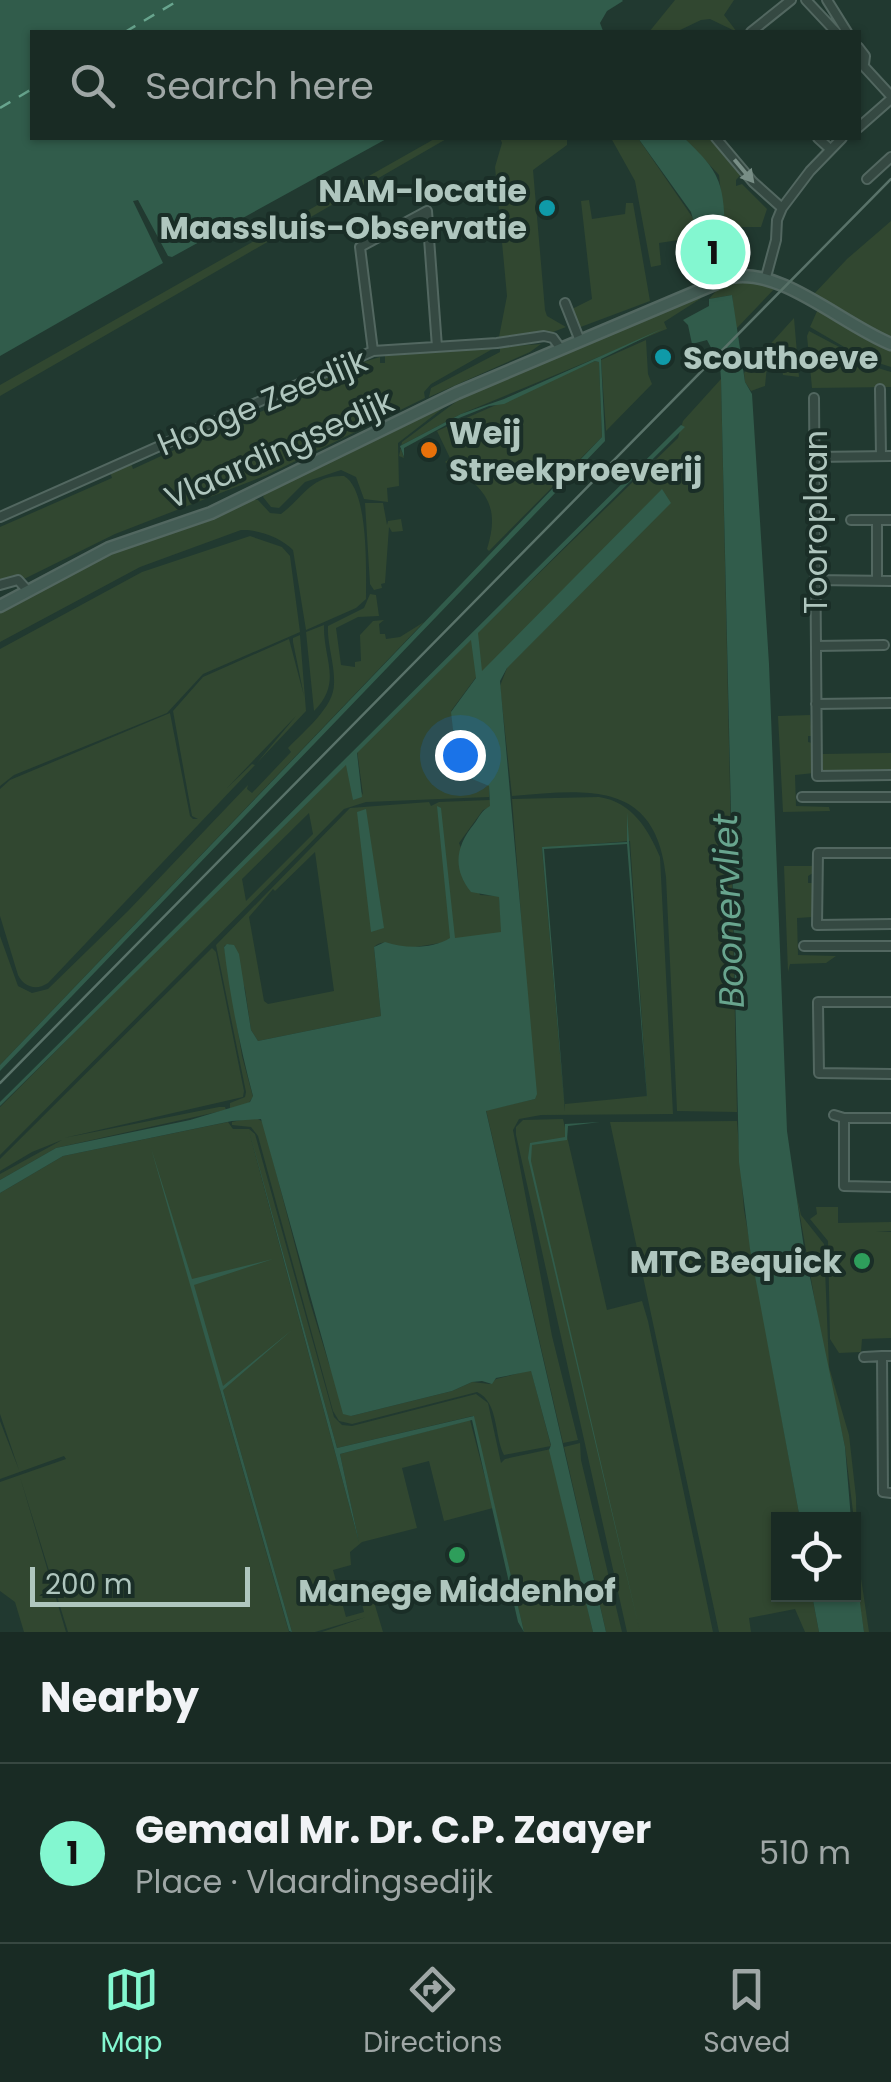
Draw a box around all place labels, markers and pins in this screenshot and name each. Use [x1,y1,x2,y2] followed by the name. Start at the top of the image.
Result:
[160,168,527,250] place label: NAM-locatie Maassluis-Observatie
[536,197,558,219] marker: NAM-locatie Maassluis-Observatie
[680,214,746,290] pin: 1
[683,335,878,380] place label: Scouthoeve
[652,346,674,368] marker: Scouthoeve
[449,410,702,492] place label: Weij Streekproeverij
[418,439,440,461] marker: Weij Streekproeverij
[630,1239,842,1284] place label: MTC Bequick
[851,1250,873,1272] marker: MTC Bequick
[446,1544,468,1566] marker: Manege Middenhof
[298,1568,616,1613] place label: Manege Middenhof

